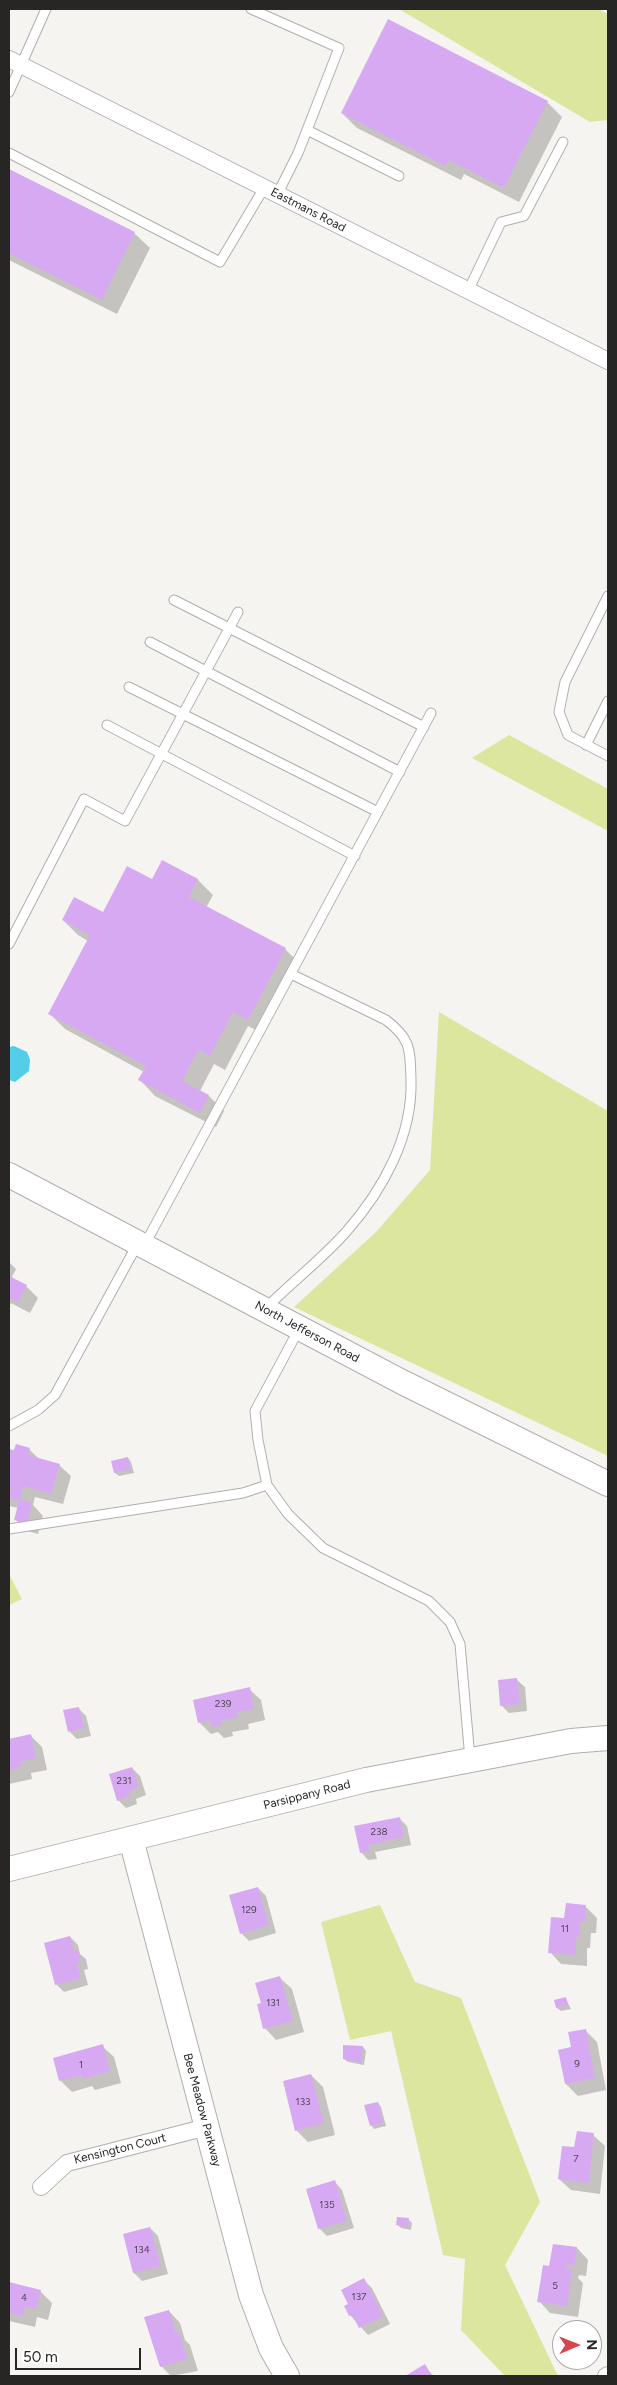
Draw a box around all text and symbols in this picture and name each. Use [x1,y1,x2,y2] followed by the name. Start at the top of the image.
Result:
[268,185,348,235] street label: Eastmans Road
[252,1298,362,1366] street label: North Jefferson Road
[215,1698,231,1710] house number: 239
[116,1775,132,1787] house number: 231
[262,1777,352,1813] street label: Parsippany Road
[370,1826,388,1838] house number: 238
[241,1904,257,1916] house number: 129
[561,1923,569,1935] house number: 11
[266,1997,280,2009] house number: 131
[180,2052,224,2168] street label: Bee Meadow Parkway
[574,2058,580,2070] house number: 9
[79,2059,83,2071] house number: 1
[295,2096,311,2108] house number: 133
[72,2131,168,2167] street label: Kensington Court
[573,2153,579,2165] house number: 7
[319,2199,335,2211] house number: 135
[134,2244,150,2256] house number: 134
[552,2280,558,2292] house number: 5
[352,2291,366,2303] house number: 137
[21,2292,27,2304] house number: 4
[552,2320,602,2370] north arrow
[18,2338,144,2370] scale bar
[583,2339,600,2350] text: N
[23,2348,58,2366] text: 50 m

